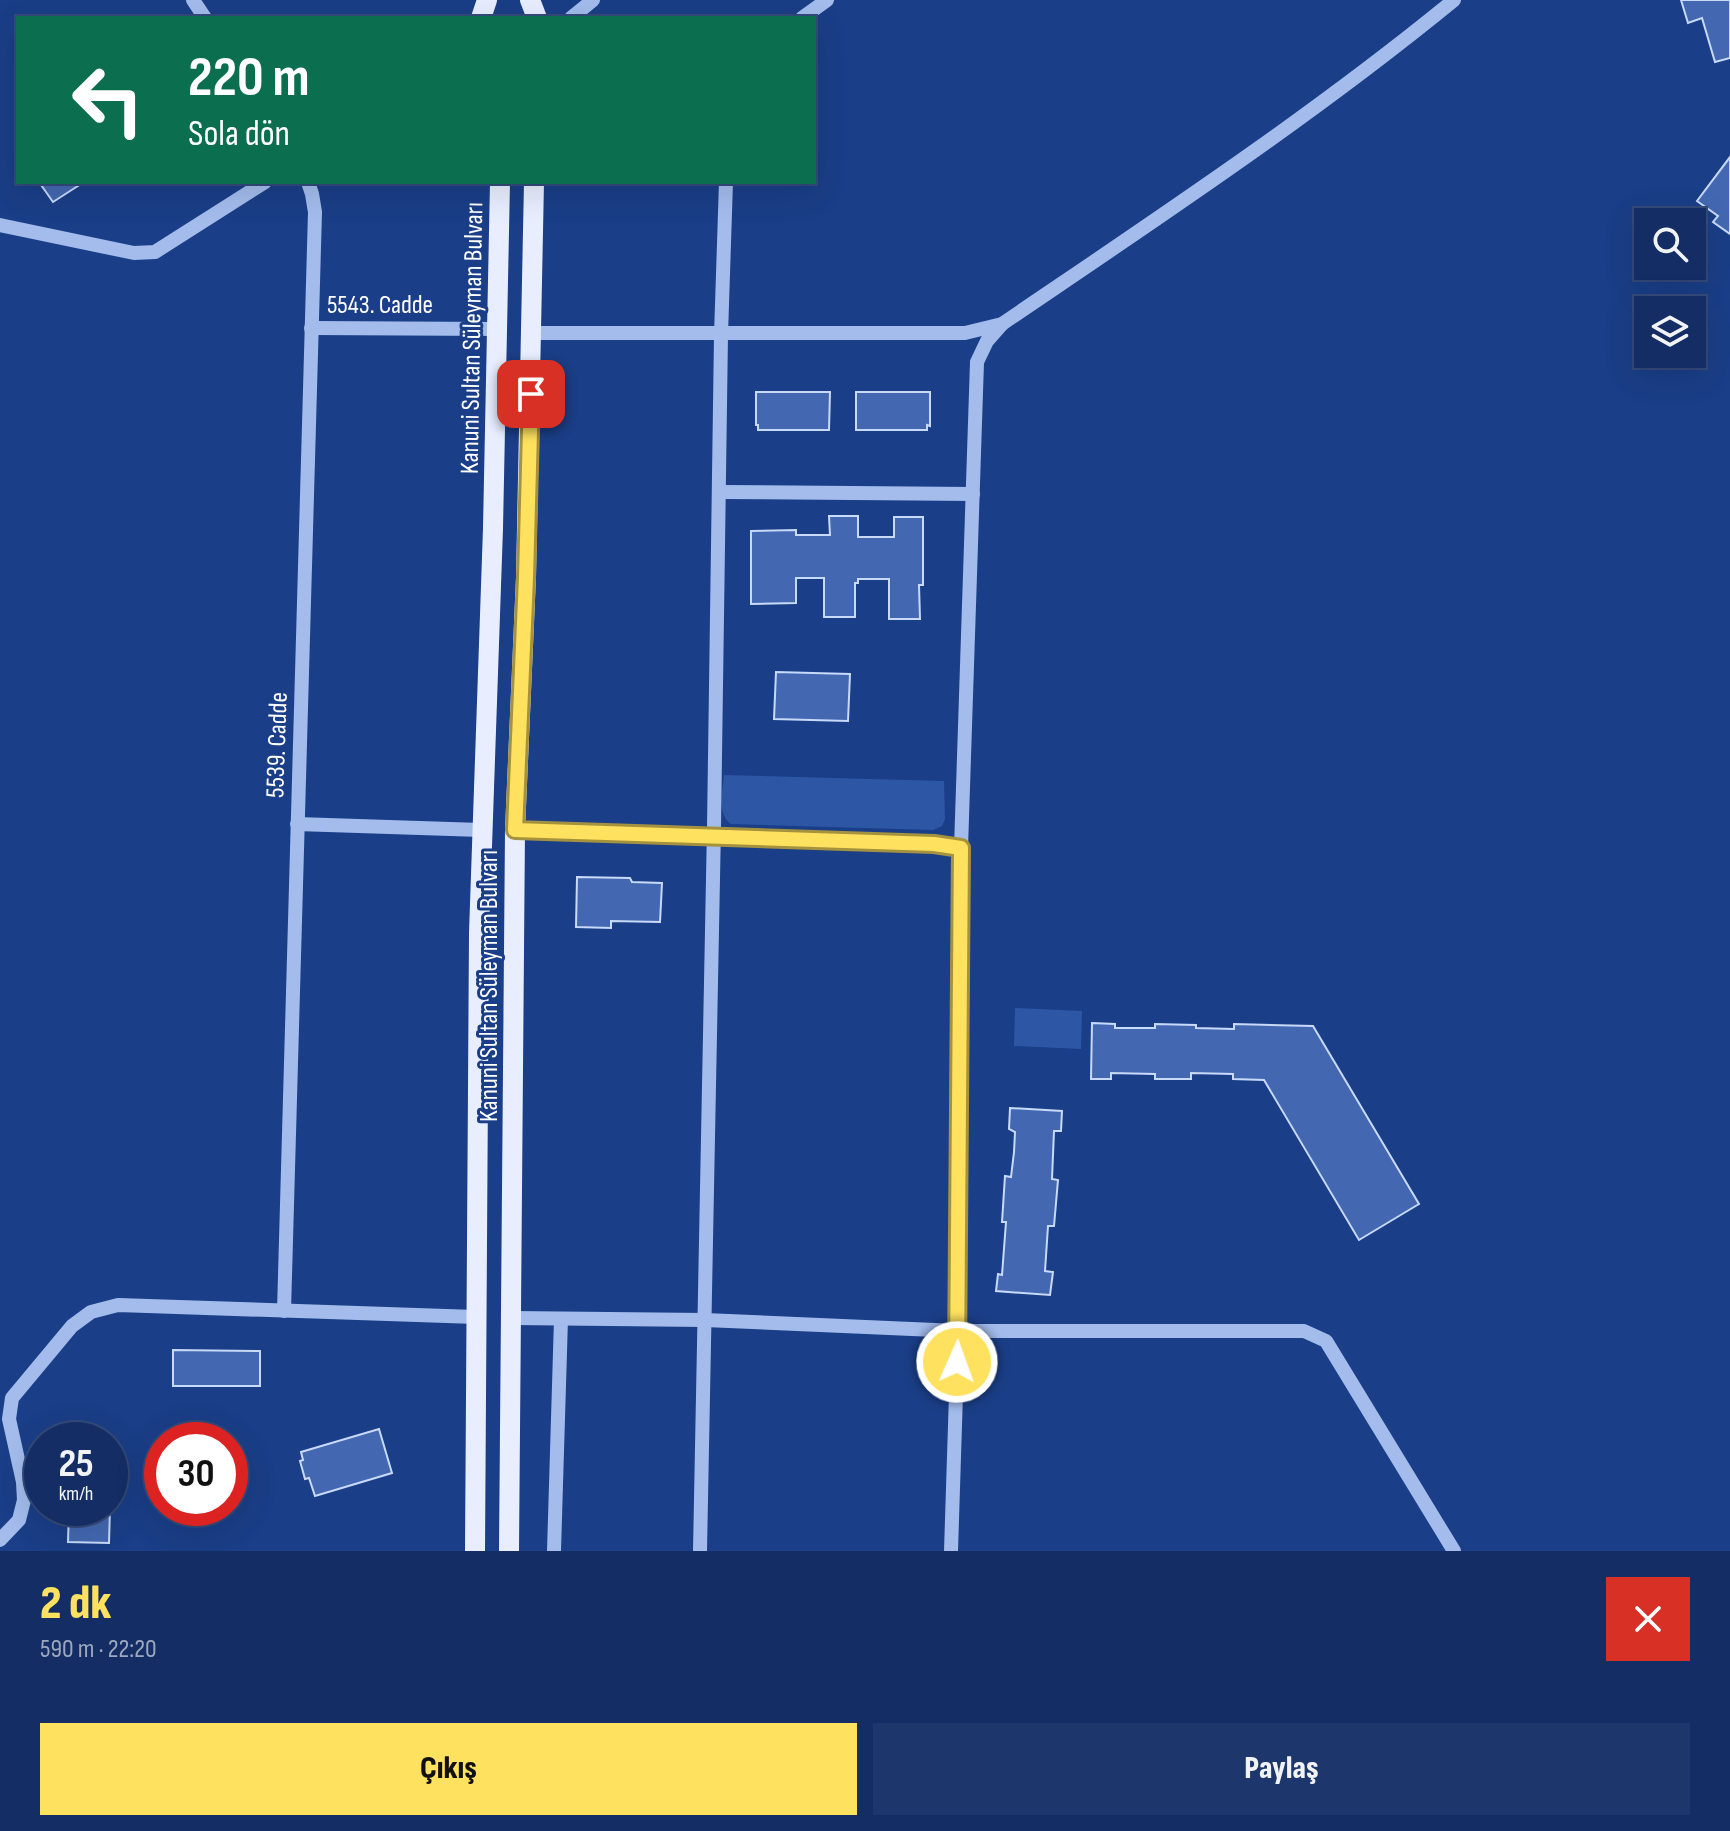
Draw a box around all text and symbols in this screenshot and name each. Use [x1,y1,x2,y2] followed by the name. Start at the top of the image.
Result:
[188,45,310,112] text: 220 m
[56,48,160,152] icon: left
[188,113,290,156] text: Sola dön
[455,202,490,474] street label: Kanuni Sultan Süleyman Bulvarı
[1634,208,1706,368] map controls
[1634,208,1706,280] button: search
[327,290,433,321] street label: 5543. Cadde
[1634,296,1706,368] button: layers
[497,360,565,428] pin
[509,372,553,416] icon: arrive
[260,692,295,799] street label: 5539. Cadde
[474,850,505,1122] street label: Kanuni Sultan Süleyman Bulvarı
[915,1320,999,1404] position arrow
[144,1422,248,1526] speed limit sign: 30
[58,1440,94,1488] text: 25
[59,1482,93,1506] text: km/h
[40,1575,111,1632] text: 2 dk
[1606,1577,1690,1661] button: close
[40,1634,156,1665] text: 590 m · 22:20
[40,1723,857,1815] button: Çıkış
[873,1723,1690,1815] button: Paylaş

